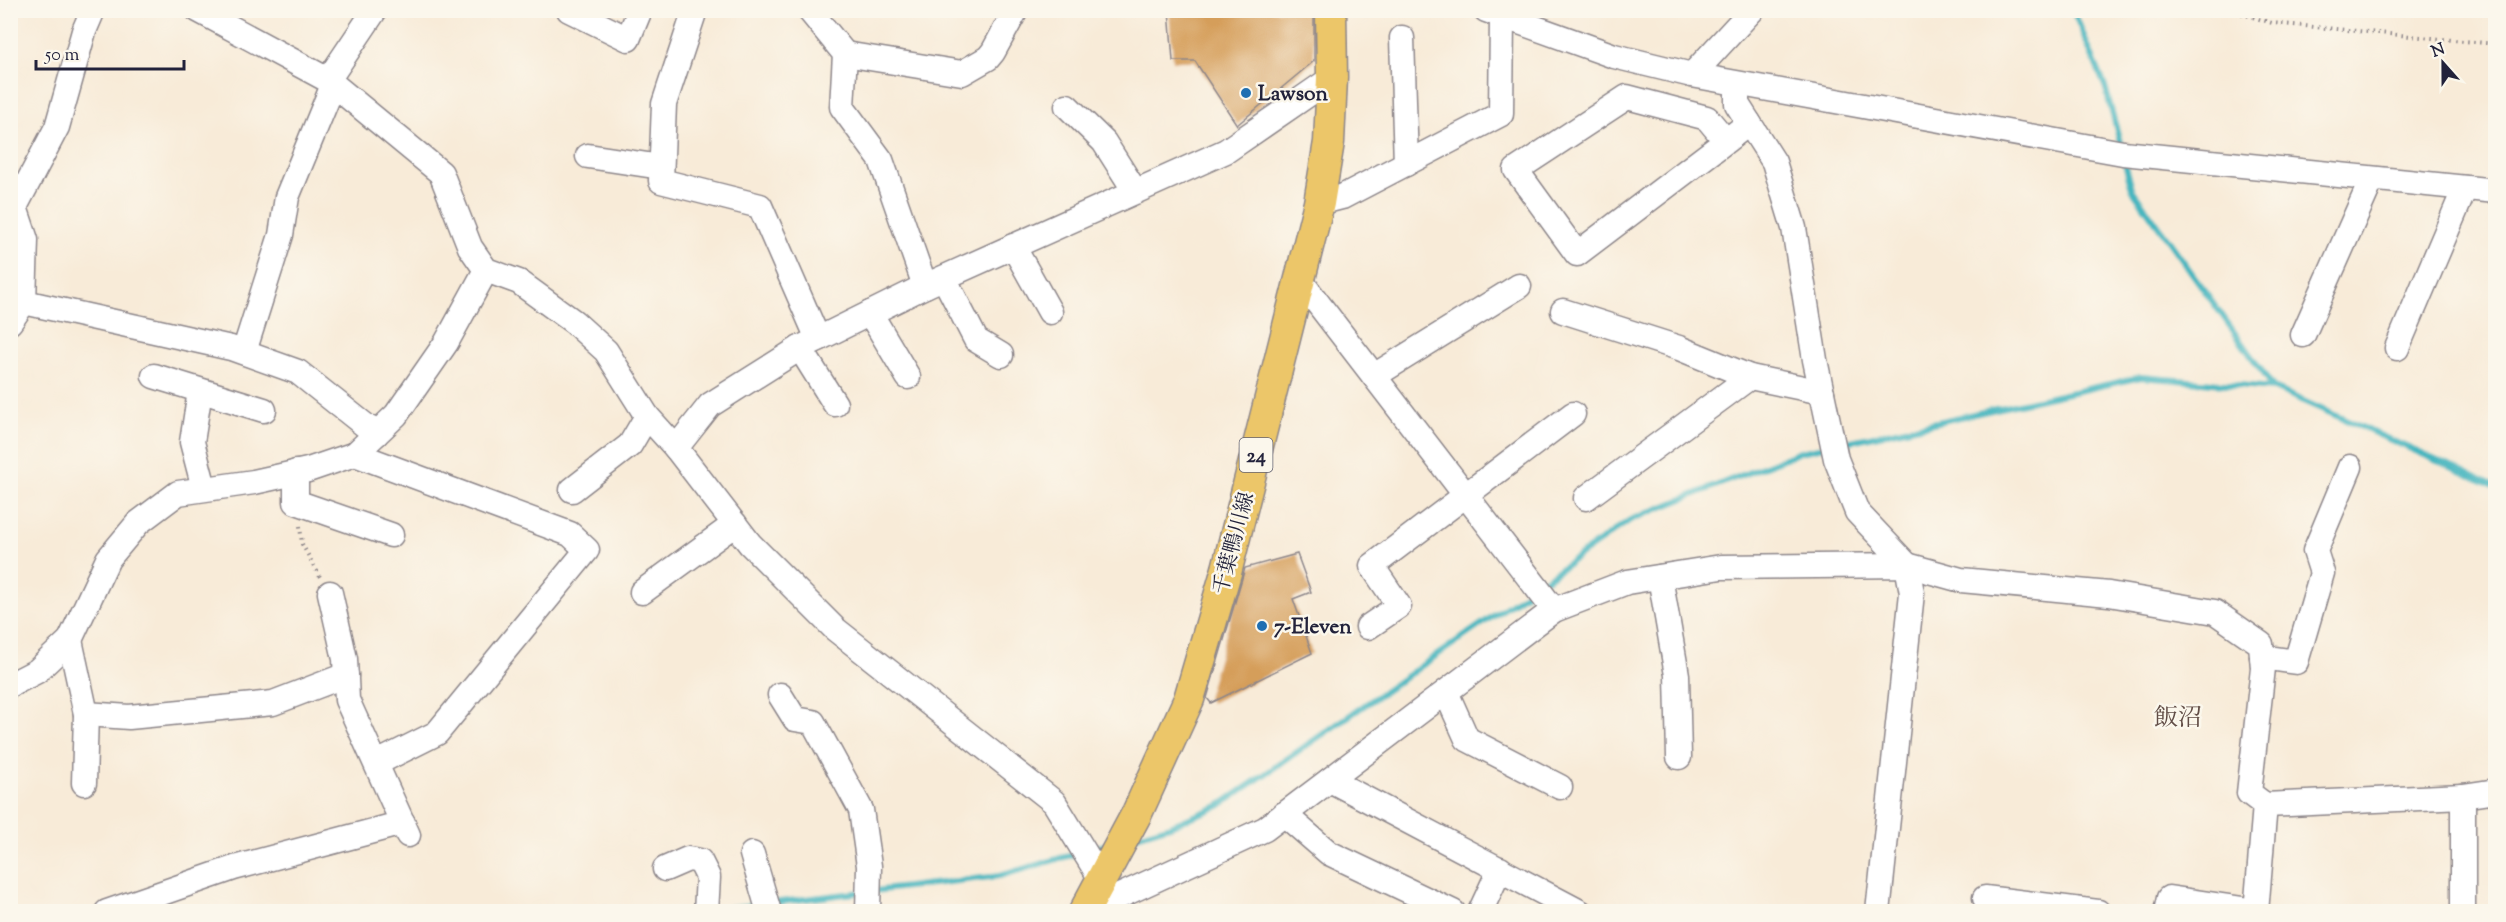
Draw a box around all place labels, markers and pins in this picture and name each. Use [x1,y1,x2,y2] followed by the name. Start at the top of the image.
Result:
[1258,80,1328,110] place label: Lawson
[1239,86,1253,100] marker: Lawson
[1274,613,1352,643] place label: 7-Eleven
[1255,619,1269,633] marker: 7-Eleven

